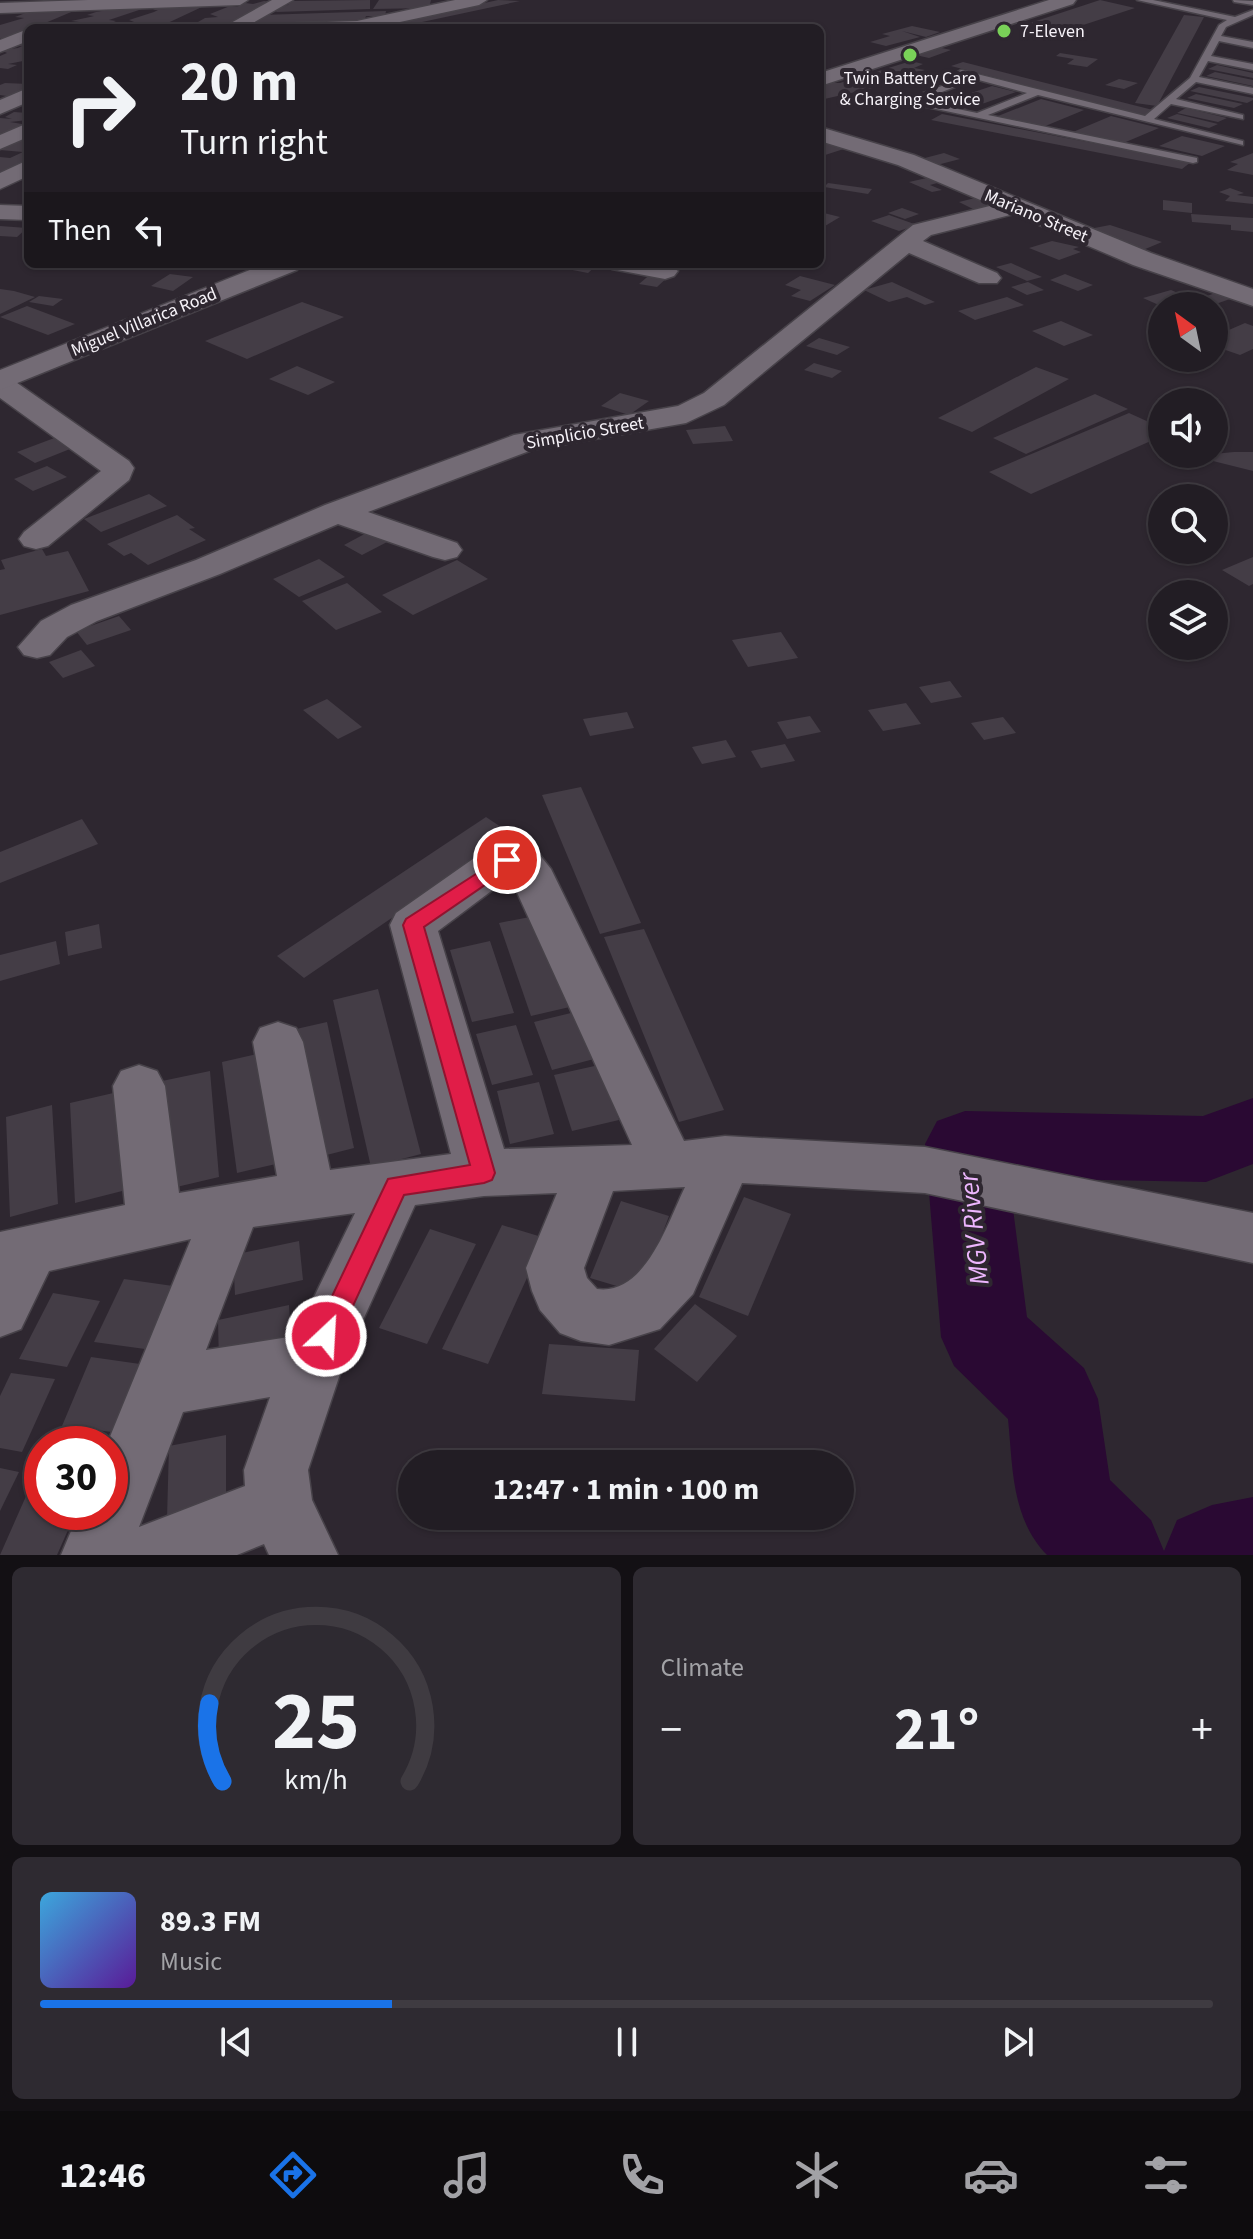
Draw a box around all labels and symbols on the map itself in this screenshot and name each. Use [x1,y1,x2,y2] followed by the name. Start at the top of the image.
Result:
[1020,19,1085,44] place label: 7-Eleven
[995,22,1013,40] marker: 7-Eleven
[901,46,919,64] marker: Twin Battery Care & Charging Service
[840,66,980,112] place label: Twin Battery Care & Charging Service
[980,183,1092,249] street label: Mariano Street
[67,281,221,363] street label: Miguel Villarica Road
[1148,292,1228,372] north arrow
[524,410,646,456] street label: Simplicio Street
[473,826,541,894] pin
[948,1169,1000,1287] water label: MGV River
[284,1294,368,1378] position arrow
[24,1426,128,1530] speed limit sign: 30

